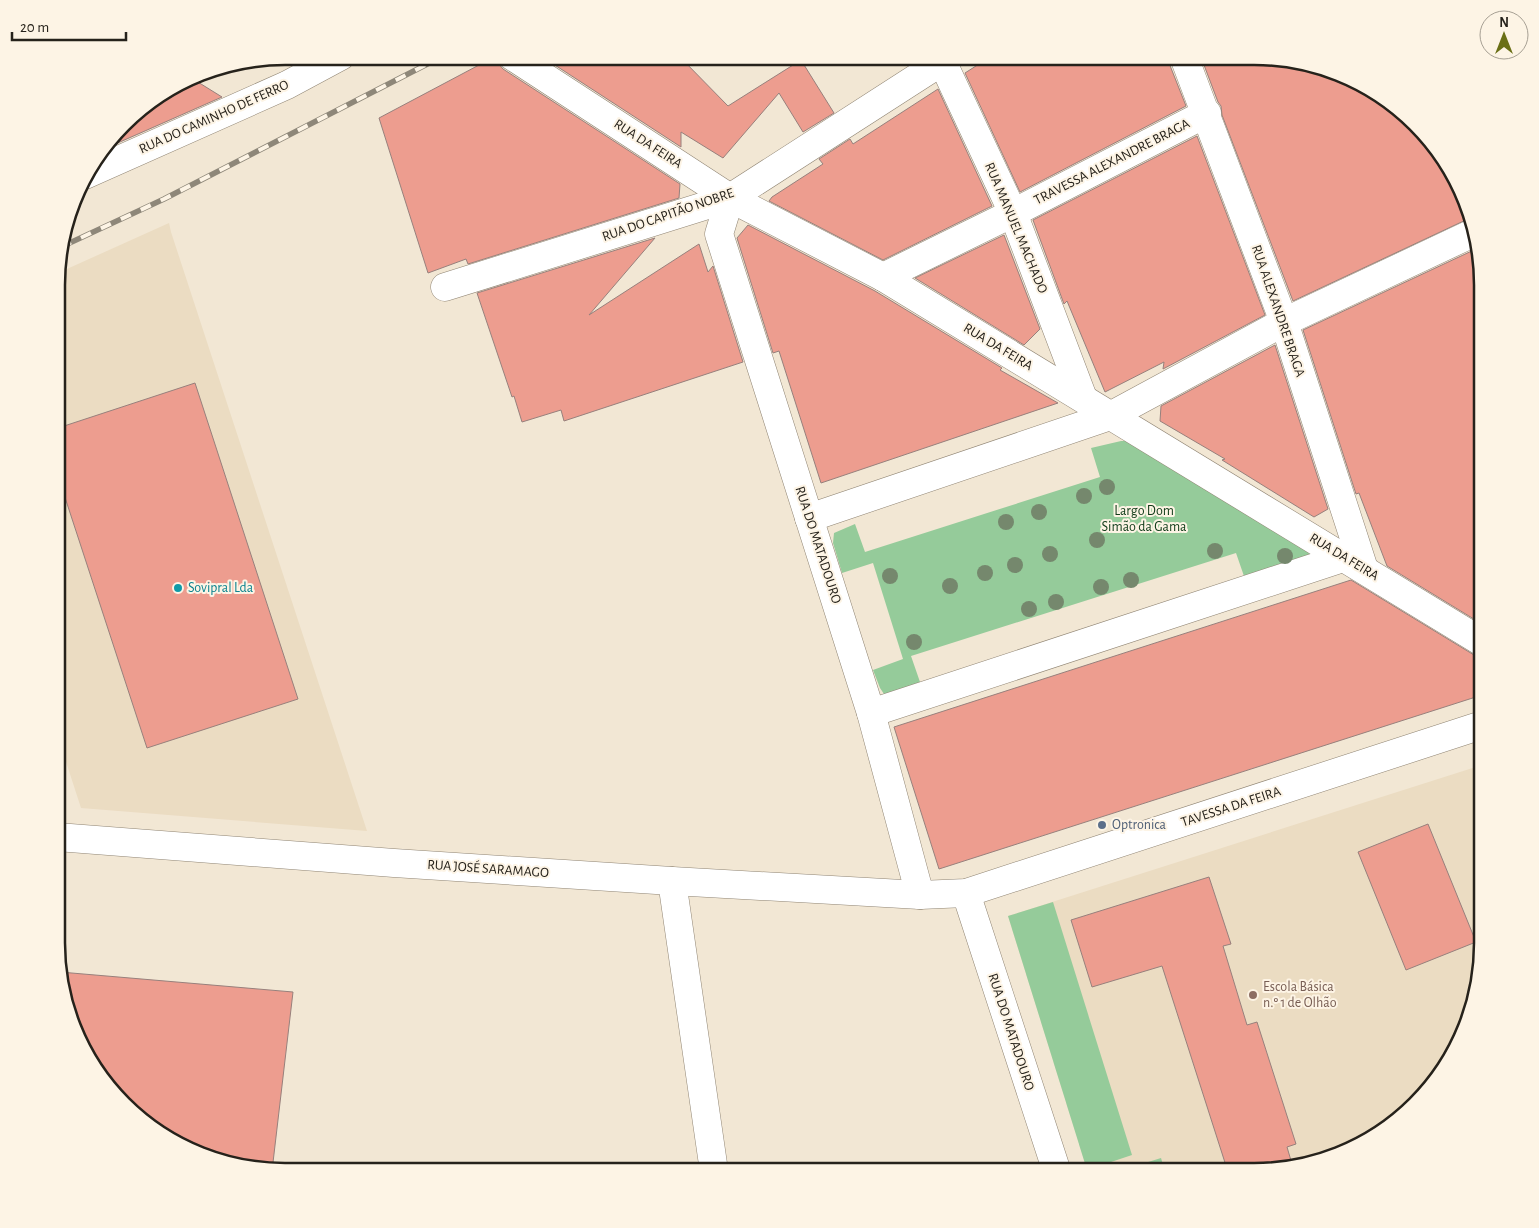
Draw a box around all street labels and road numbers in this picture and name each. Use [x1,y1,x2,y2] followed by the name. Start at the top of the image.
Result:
[137,78,291,156] street label: RUA DO CAMINHO DE FERRO
[611,117,685,171] street label: RUA DA FEIRA
[1032,117,1192,207] street label: TRAVESSA ALEXANDRE BRAGA
[982,161,1050,296] street label: RUA MANUEL MACHADO
[600,184,736,244] street label: RUA DO CAPITÃO NOBRE
[1249,243,1307,379] street label: RUA ALEXANDRE BRAGA
[961,321,1035,373] street label: RUA DA FEIRA
[792,485,844,605] street label: RUA DO MATADOURO
[1307,531,1381,583] street label: RUA DA FEIRA
[1179,784,1283,830] street label: TAVESSA DA FEIRA
[427,855,550,880] street label: RUA JOSÉ SARAMAGO
[985,972,1037,1092] street label: RUA DO MATADOURO

